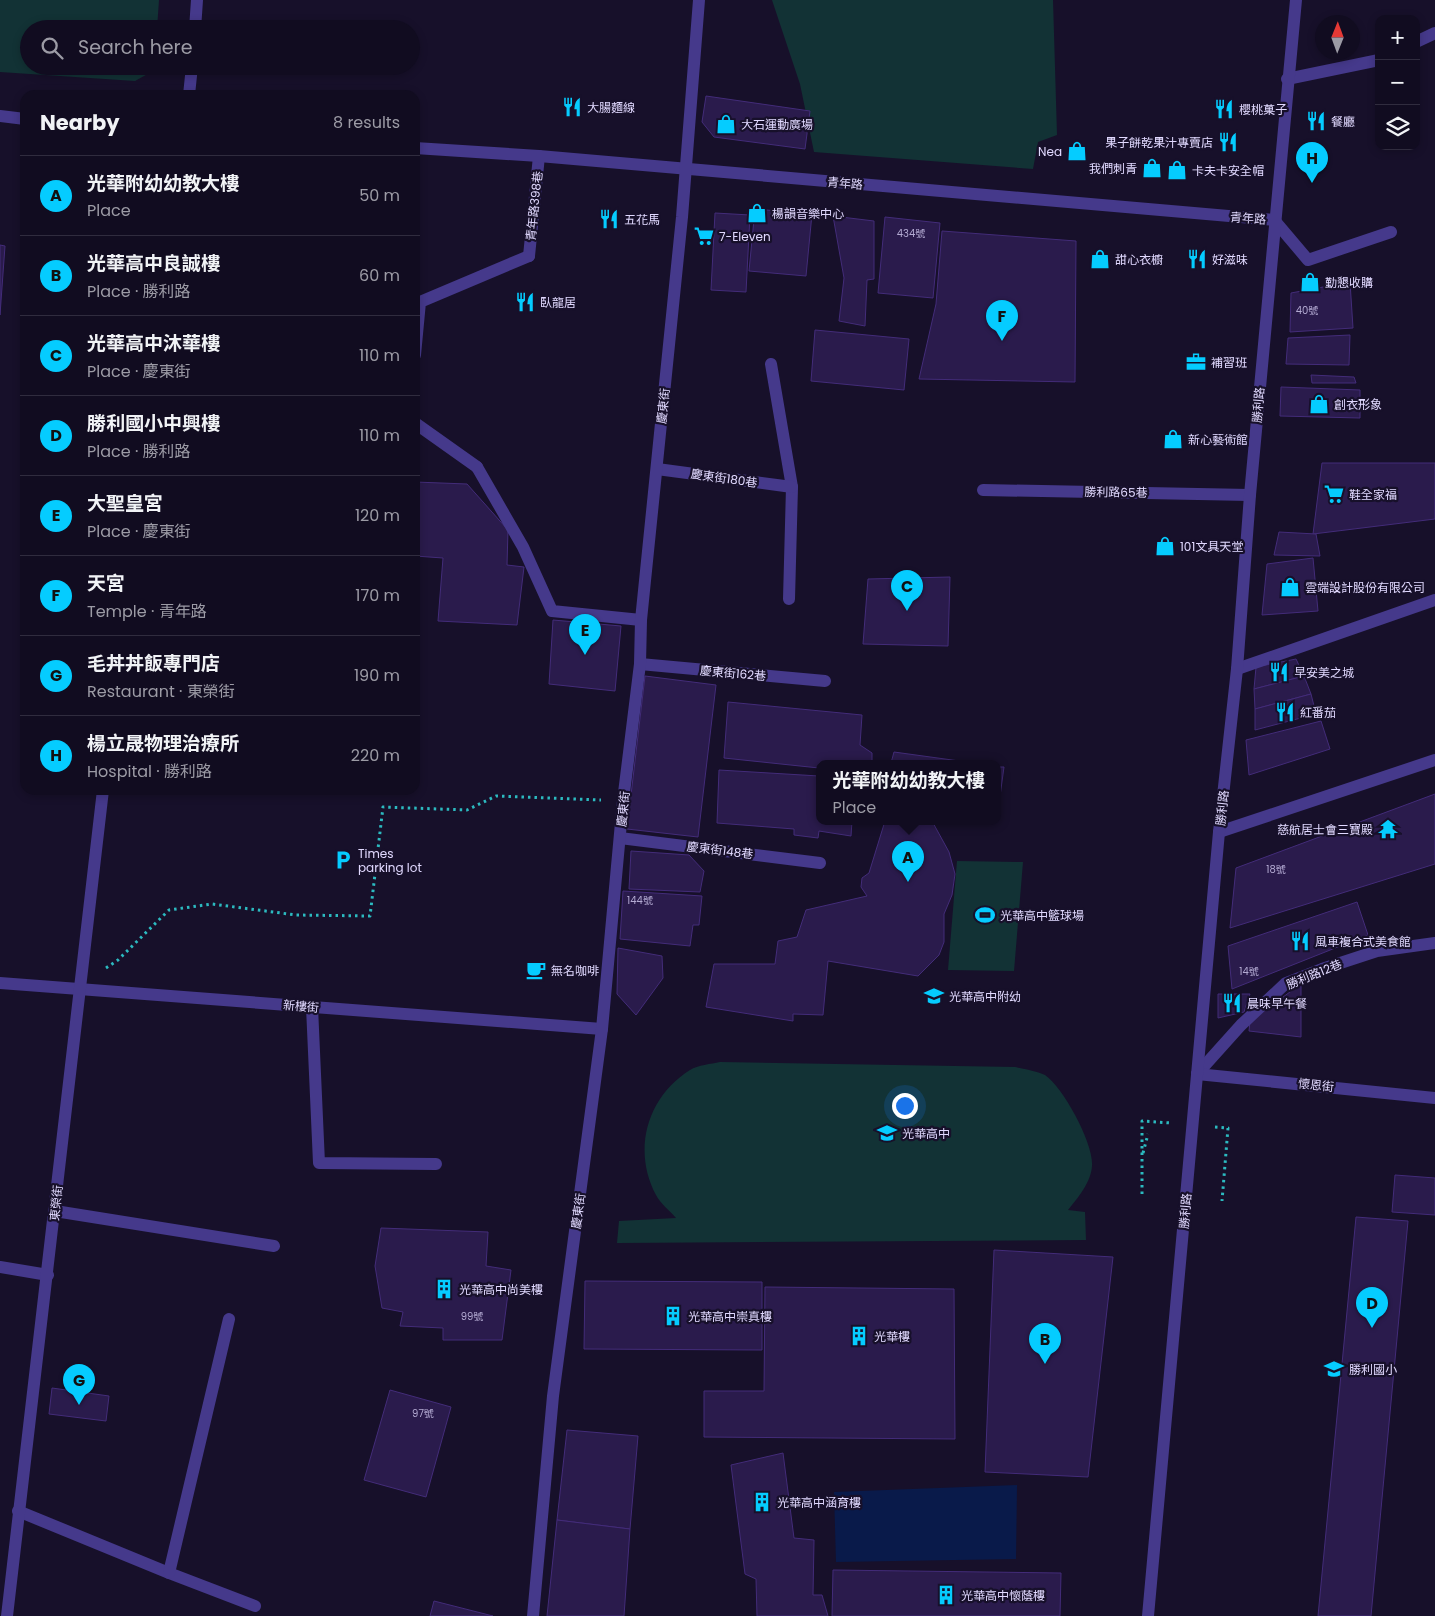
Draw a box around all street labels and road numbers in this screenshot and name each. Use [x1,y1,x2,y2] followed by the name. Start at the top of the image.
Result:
[522,170,546,242] street label: 青年路398巷
[826,173,864,193] street label: 青年路
[1229,208,1267,228] street label: 青年路
[1248,386,1268,424] street label: 勝利路
[653,387,673,425] street label: 慶東街
[690,465,758,491] street label: 慶東街180巷
[1084,483,1148,501] street label: 勝利路65巷
[699,662,767,684] street label: 慶東街162巷
[1212,789,1232,827] street label: 勝利路
[613,790,633,828] street label: 慶東街
[686,837,754,863] street label: 慶東街148巷
[1284,955,1344,993] street label: 勝利路12巷
[282,996,320,1016] street label: 新樓街
[1297,1075,1335,1095] street label: 懷恩街
[46,1184,66,1222] street label: 東榮街
[567,1192,589,1230] street label: 慶東街
[1175,1192,1195,1230] street label: 勝利路

